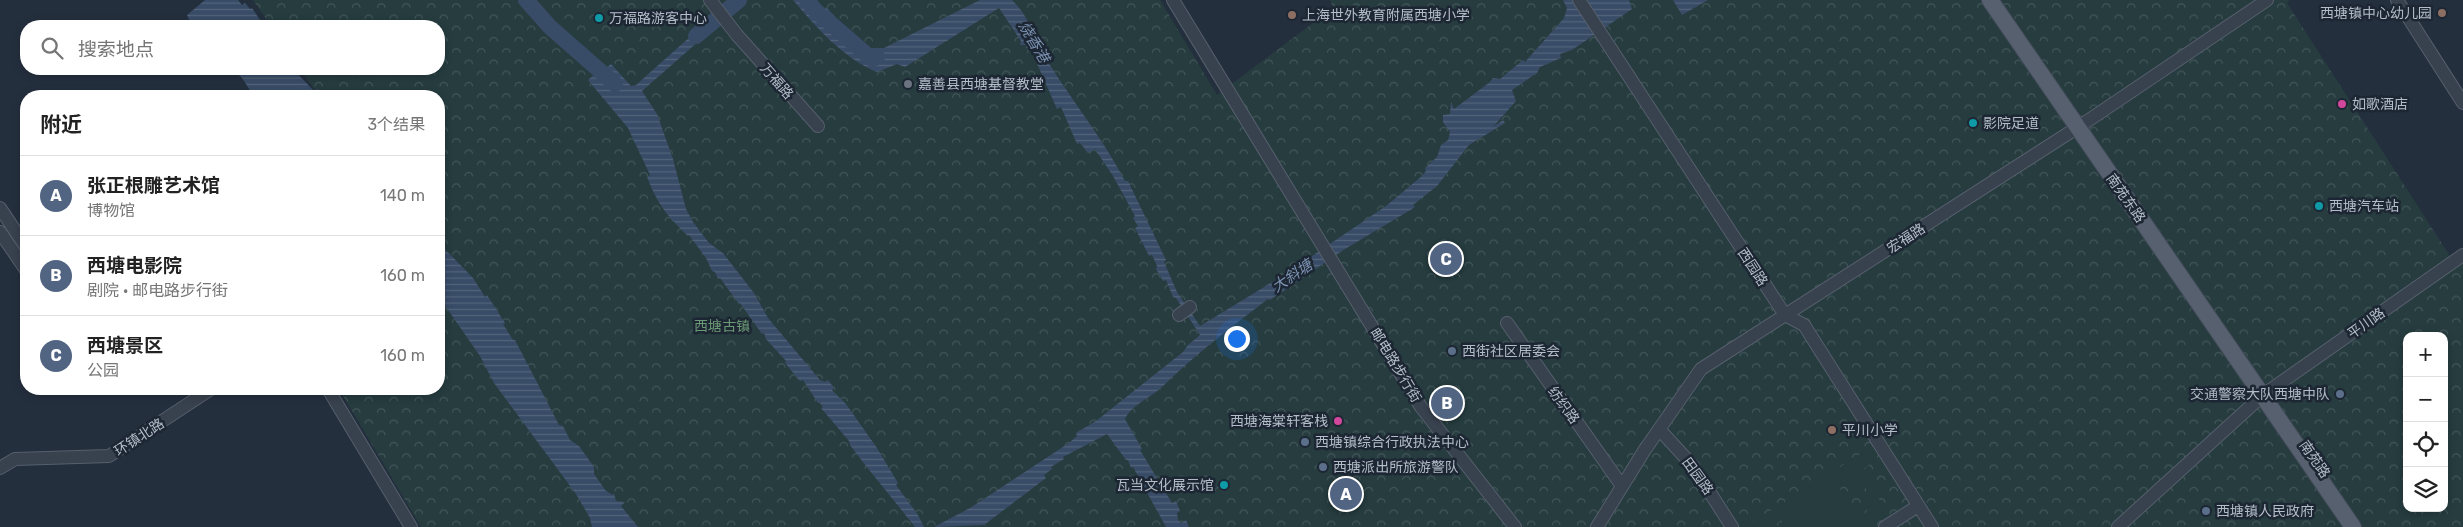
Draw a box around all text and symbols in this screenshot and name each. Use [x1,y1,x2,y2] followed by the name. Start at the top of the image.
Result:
[2320,5,2432,22] place label: 西塘镇中心幼儿园
[1302,7,1470,24] place label: 上海世外教育附属西塘小学
[2436,7,2448,19] marker: 西塘镇中心幼儿园
[1286,9,1298,21] marker: 上海世外教育附属西塘小学
[609,10,707,27] place label: 万福路游客中心
[593,12,605,24] marker: 万福路游客中心
[1015,18,1054,68] water label: 烧香港
[20,20,445,75] search box
[38,34,66,62] icon: search
[78,38,154,61] text: 搜索地点
[756,60,797,103] street label: 万福路
[918,76,1044,93] place label: 嘉善县西塘基督教堂
[902,78,914,90] marker: 嘉善县西塘基督教堂
[2352,96,2408,113] place label: 如歌酒店
[2336,98,2348,110] marker: 如歌酒店
[40,112,82,137] text: 附近
[367,115,425,134] text: 3个结果
[1983,115,2039,132] place label: 影院足道
[1967,117,1979,129] marker: 影院足道
[2103,170,2149,226] street label: 南苑东路
[87,174,220,197] text: 张正根雕艺术馆
[50,186,62,205] text: A
[380,186,425,205] text: 140 m
[2329,198,2399,215] place label: 西塘汽车站
[2313,200,2325,212] marker: 西塘汽车站
[87,201,135,220] text: 博物馆
[1884,220,1929,257] street label: 宏福路
[1430,240,1462,278] pin: C
[1734,245,1771,290] street label: 西园路
[87,254,182,277] text: 西塘电影院
[1268,254,1318,296] water label: 大斜塘
[50,266,62,285] text: B
[380,266,425,285] text: 160 m
[87,281,228,300] text: 剧院 · 邮电路步行街
[2344,304,2388,342] street label: 平川路
[694,318,750,335] park label: 西塘古镇
[1367,325,1424,406] street label: 邮电路步行街
[1224,326,1250,352] your location
[2403,332,2448,512] map controls
[2403,332,2448,377] button: +
[87,334,163,357] text: 西塘景区
[1462,343,1560,360] place label: 西街社区居委会
[1446,345,1458,357] marker: 西街社区居委会
[50,346,62,365] text: C
[380,346,425,365] text: 160 m
[87,361,119,380] text: 公园
[2403,377,2448,422] button: −
[1544,383,1583,427] street label: 纺织路
[1431,384,1463,422] pin: B
[2190,386,2330,403] place label: 交通警察大队西塘中队
[2334,388,2346,400] marker: 交通警察大队西塘中队
[1230,413,1328,430] place label: 西塘海棠轩客栈
[111,415,167,460] street label: 环镇北路
[1332,415,1344,427] marker: 西塘海棠轩客栈
[1842,422,1898,439] place label: 平川小学
[2403,422,2448,467] button: locate
[1826,424,1838,436] marker: 平川小学
[1315,434,1469,451] place label: 西塘镇综合行政执法中心
[1299,436,1311,448] marker: 西塘镇综合行政执法中心
[2296,437,2333,481] street label: 南苑路
[1678,454,1717,498] street label: 田园路
[1333,459,1459,476] place label: 西塘派出所旅游警队
[1317,461,1329,473] marker: 西塘派出所旅游警队
[2403,467,2448,512] button: layers
[1330,475,1362,513] pin: A
[1116,477,1214,494] place label: 瓦当文化展示馆
[1218,479,1230,491] marker: 瓦当文化展示馆
[2216,503,2314,520] place label: 西塘镇人民政府
[2200,505,2212,517] marker: 西塘镇人民政府

